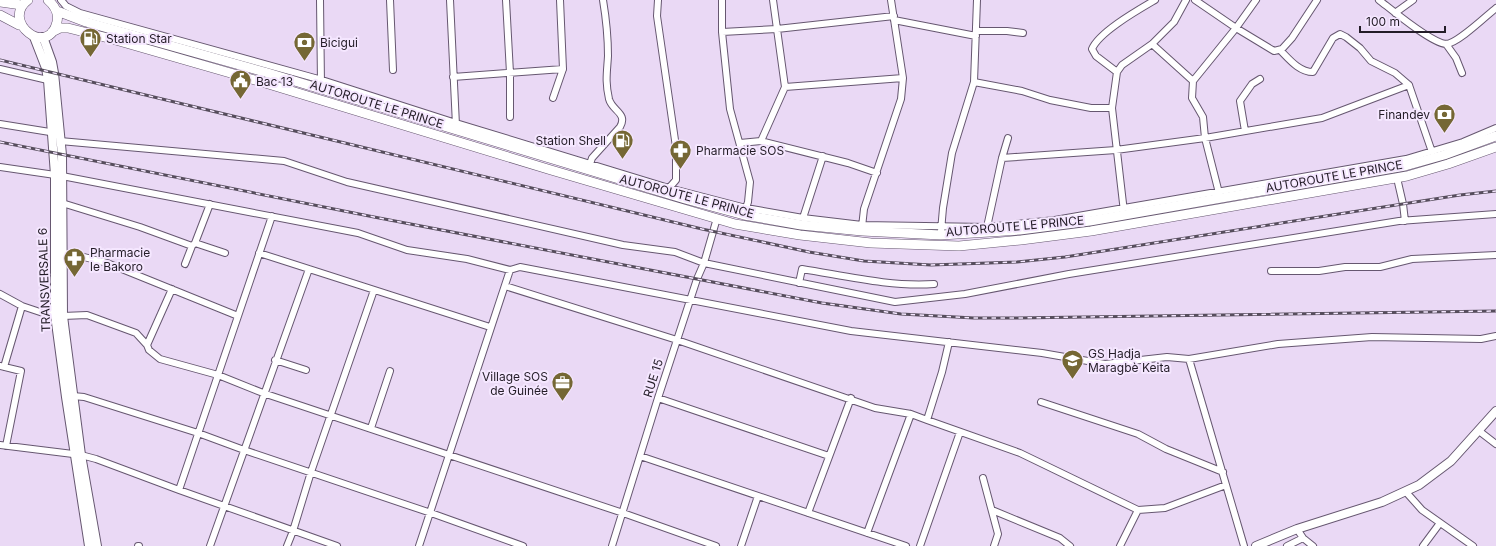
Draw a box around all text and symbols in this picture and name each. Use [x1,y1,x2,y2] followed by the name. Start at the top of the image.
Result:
[1360,8,1445,34] scale bar
[1366,14,1400,29] text: 100 m
[78,25,104,58] fuel station icon: Station Star
[291,29,317,62] bank icon: Bicigui
[106,31,172,46] place label: Station Star
[320,35,358,50] place label: Bicigui
[228,68,254,101] public building icon: Bac 13
[256,74,293,89] place label: Bac 13
[308,77,446,131] street label: AUTOROUTE LE PRINCE
[1432,101,1458,134] bank icon: Finandev
[1378,107,1430,122] place label: Finandev
[609,127,635,160] fuel station icon: Station Shell
[535,133,606,148] place label: Station Shell
[667,137,693,170] pharmacy icon: Pharmacie SOS
[696,143,784,158] place label: Pharmacie SOS
[1264,157,1404,195] street label: AUTOROUTE LE PRINCE
[618,171,756,221] street label: AUTOROUTE LE PRINCE
[945,212,1085,240] street label: AUTOROUTE LE PRINCE
[35,228,53,332] street label: TRANSVERSALE 6
[90,245,150,274] place label: Pharmacie le Bakoro
[62,246,88,279] pharmacy icon: Pharmacie le Bakoro
[1088,346,1170,375] place label: GS Hadja Maragbè Keita
[1059,347,1085,380] school or university icon: GS Hadja Maragbè Keita
[640,357,666,399] street label: RUE 15
[482,369,548,398] place label: Village SOS de Guinée
[550,370,576,403] office icon: Village SOS de Guinée

